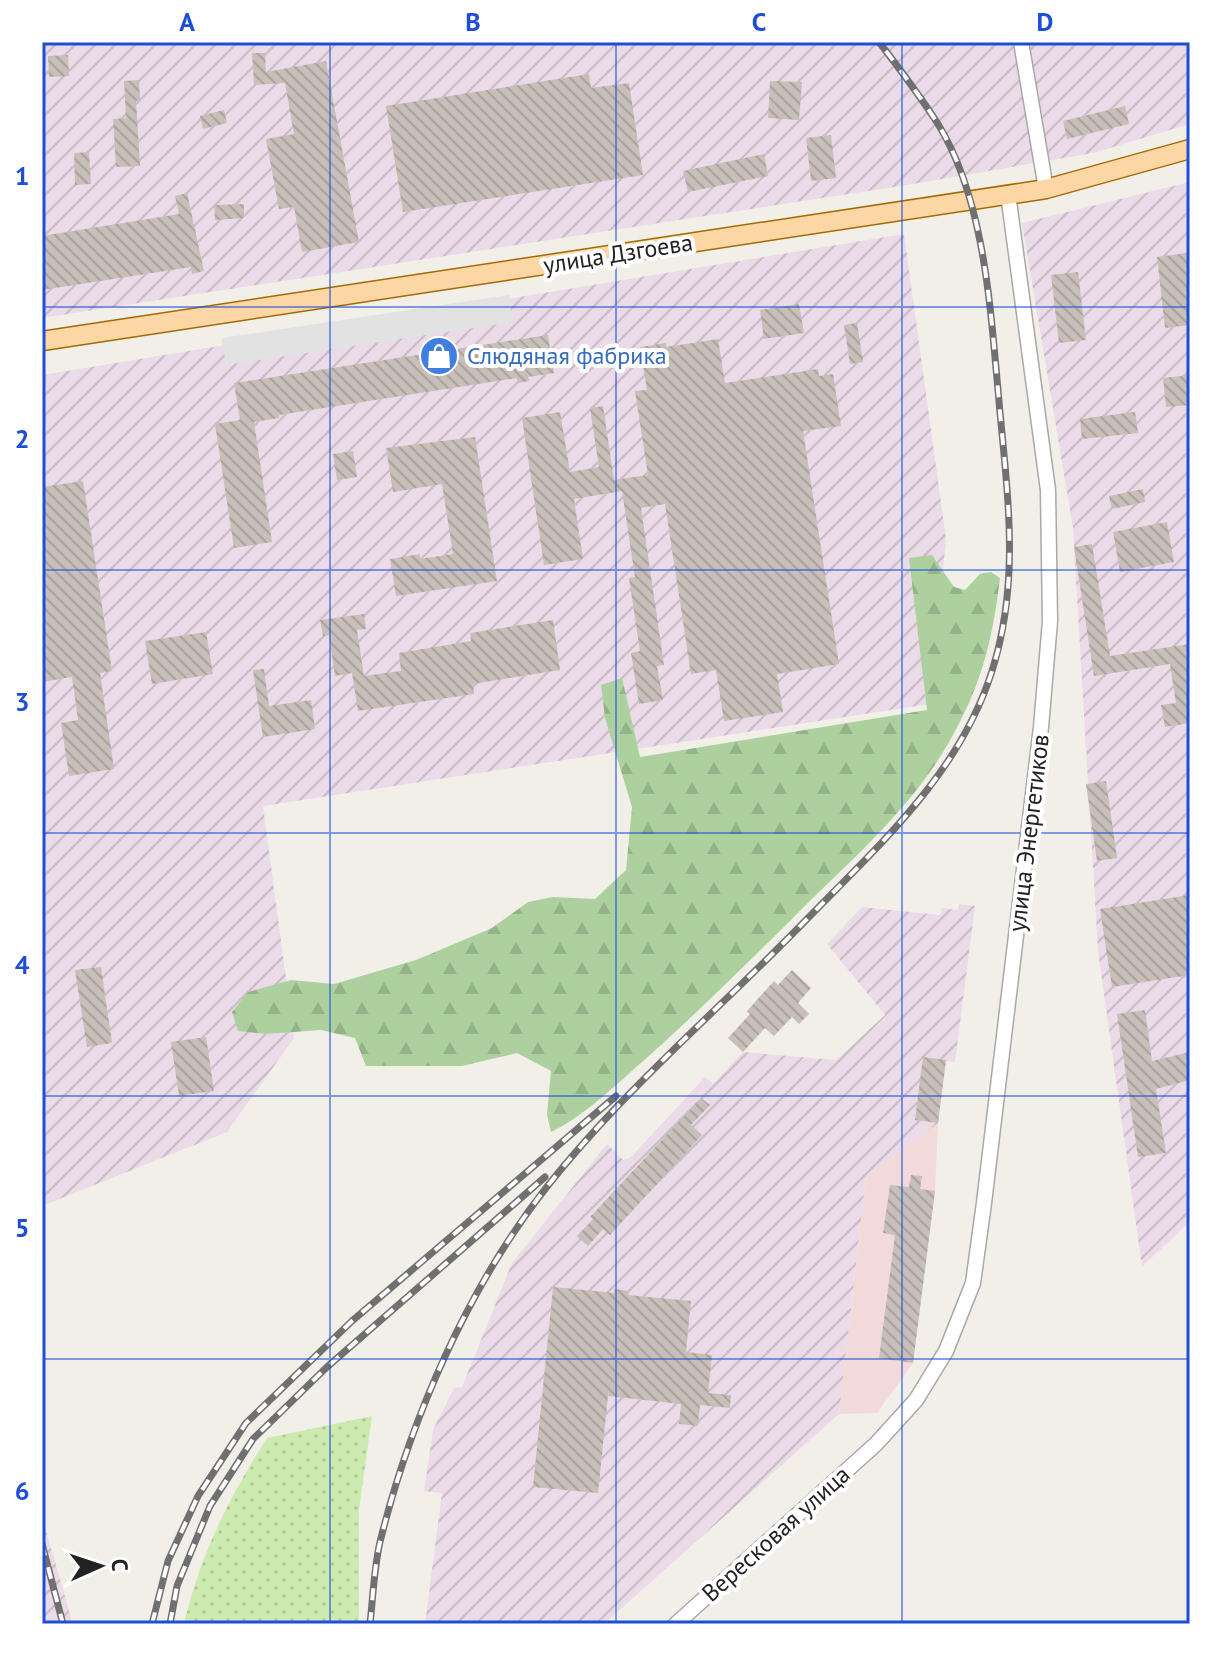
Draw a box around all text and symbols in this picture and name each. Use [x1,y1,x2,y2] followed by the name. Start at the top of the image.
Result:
[179,5,195,38] text: A
[465,5,481,38] text: B
[752,5,766,38] text: C
[1037,5,1053,38] text: D
[15,159,29,192] text: 1
[541,226,695,281] street label: улица Дзгоева
[418,335,460,377] shop icon: Слюдяная фабрика
[467,340,667,371] place label: Слюдяная фабрика
[15,422,29,455] text: 2
[15,685,29,718] text: 3
[1001,732,1056,934] street label: улица Энергетиков
[15,948,30,981] text: 4
[15,1211,29,1244] text: 5
[695,1459,856,1608] street label: Вересковая улица
[15,1474,29,1507] text: 6
[60,1526,140,1606] north arrow
[106,1558,134,1572] text: С

